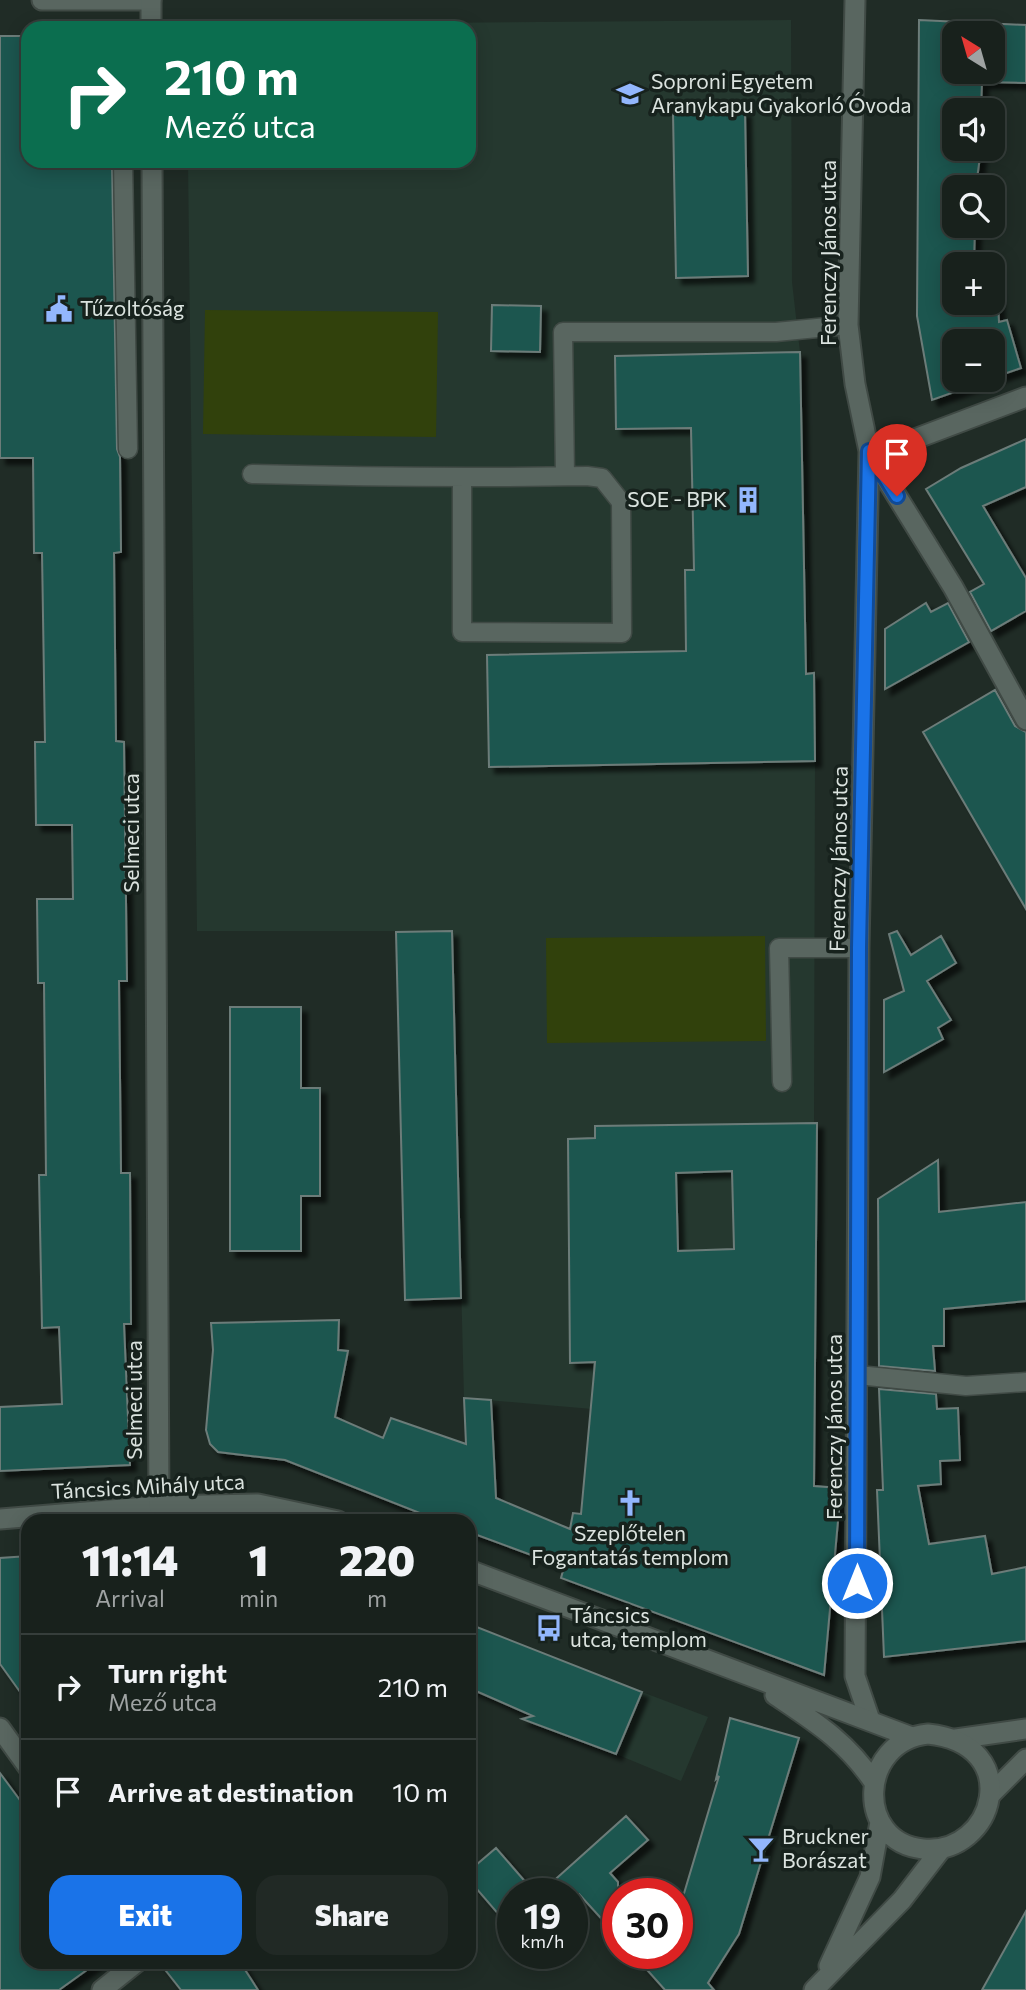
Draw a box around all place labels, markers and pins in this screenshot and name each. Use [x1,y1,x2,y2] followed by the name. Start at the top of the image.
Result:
[651,68,911,117] place label: Soproni Egyetem Aranykapu Gyakorló Óvoda
[615,79,645,109] school or university icon: Soproni Egyetem Aranykapu Gyakorló Óvoda
[44,294,74,324] public building icon: Tűzoltóság
[80,295,184,320] place label: Tűzoltóság
[867,424,927,496] pin
[733,485,763,515] building icon: SOE - BPK
[627,486,727,511] place label: SOE - BPK
[615,1488,645,1518] church icon: Szeplőtelen Fogantatás templom
[531,1520,729,1569] place label: Szeplőtelen Fogantatás templom
[570,1602,707,1651] place label: Táncsics utca, templom
[534,1613,564,1643] bus stop icon: Táncsics utca, templom
[782,1823,869,1872] place label: Bruckner Borászat
[746,1834,776,1864] bar icon: Bruckner Borászat

